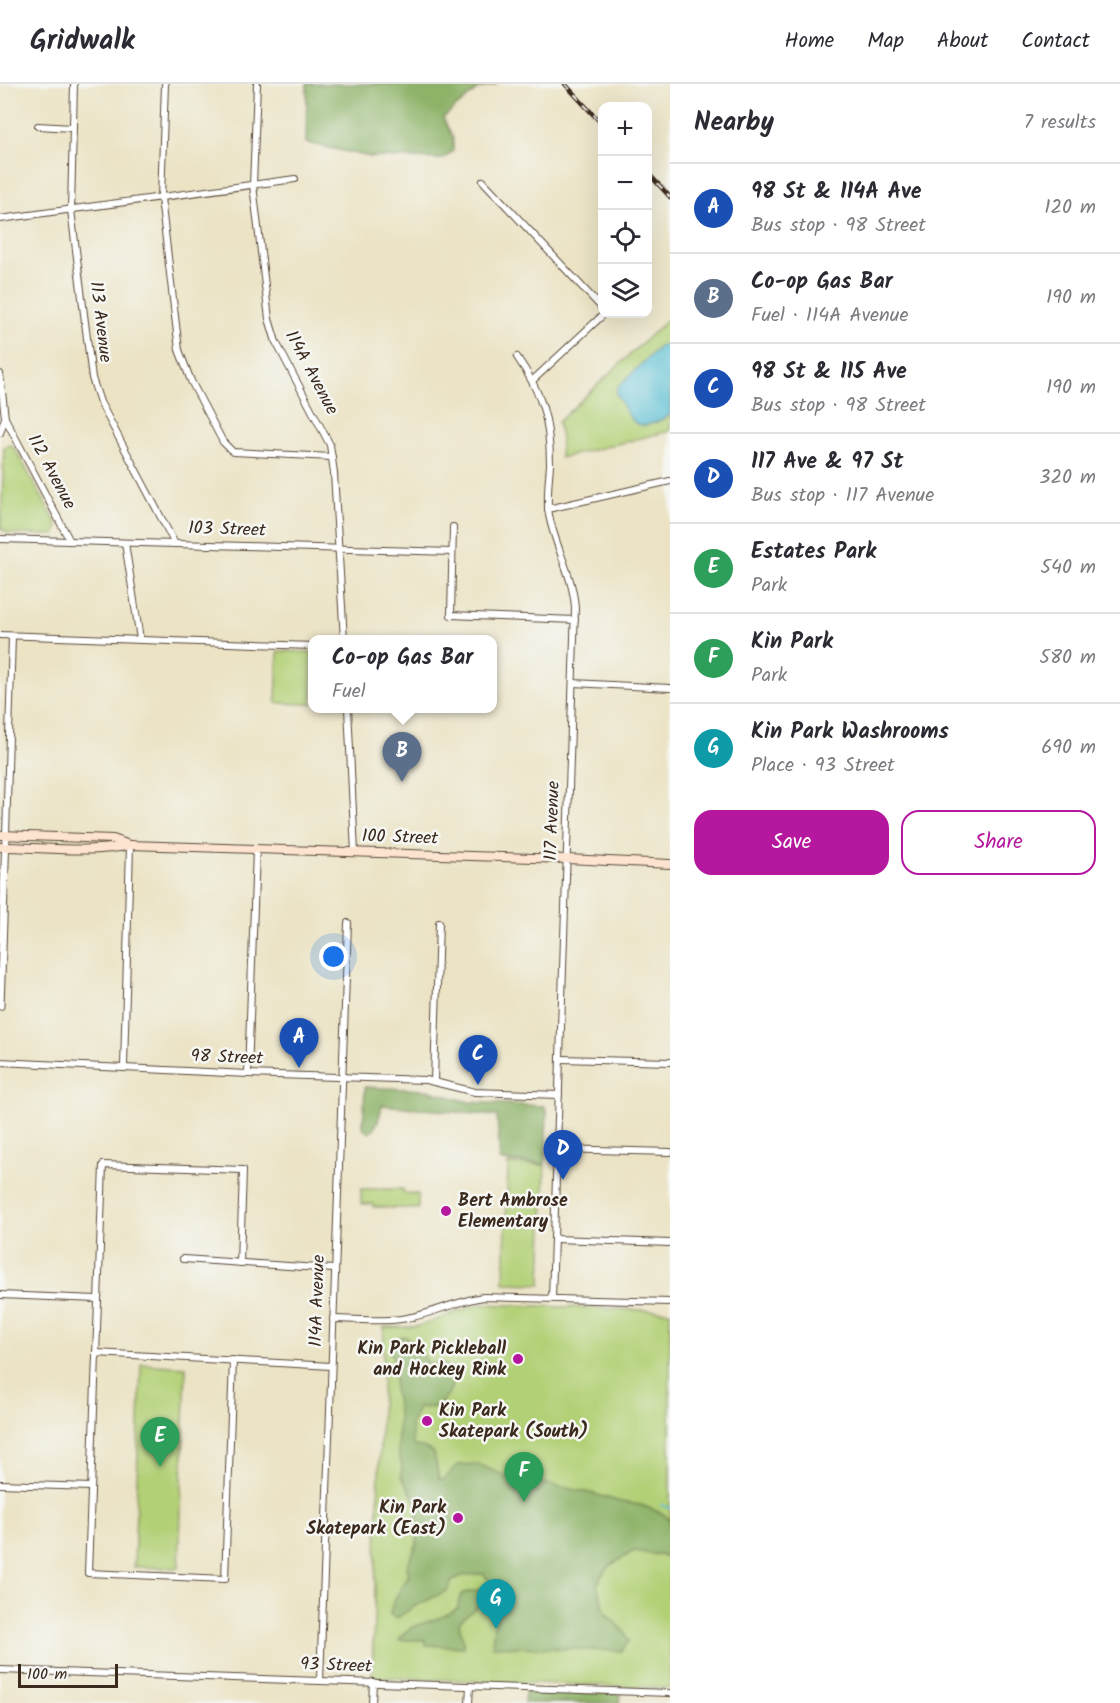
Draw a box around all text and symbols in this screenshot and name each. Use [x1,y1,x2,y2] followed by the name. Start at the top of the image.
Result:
[30,19,135,64] text: Gridwalk
[785,25,834,58] text: Home
[867,25,904,58] text: Map
[937,25,988,58] text: About
[1021,25,1090,58] text: Contact
[598,102,652,318] map controls
[598,102,652,156] button: +
[694,102,774,144] text: Nearby
[1024,107,1096,139] text: 7 results
[598,156,652,210] button: −
[751,175,921,210] text: 98 St & 114A Ave
[707,192,720,224] text: A
[1044,192,1096,224] text: 120 m
[598,210,652,264] button: locate
[751,210,926,242] text: Bus stop · 98 Street
[598,264,652,318] button: layers
[751,265,893,300] text: Co-op Gas Bar
[81,280,119,364] street label: 113 Avenue
[707,282,720,314] text: B
[1046,282,1096,314] text: 190 m
[751,300,908,332] text: Fuel · 114A Avenue
[277,325,345,421] street label: 114A Avenue
[751,355,907,390] text: 98 St & 115 Ave
[707,372,720,404] text: C
[1046,372,1096,404] text: 190 m
[751,390,926,422] text: Bus stop · 98 Street
[19,429,83,515] street label: 112 Avenue
[751,445,903,480] text: 117 Ave & 97 St
[707,462,720,494] text: D
[1039,462,1096,494] text: 320 m
[751,480,934,512] text: Bus stop · 117 Avenue
[188,514,267,546] street label: 103 Street
[751,535,876,570] text: Estates Park
[708,552,719,584] text: E
[1040,552,1096,584] text: 540 m
[751,570,787,602] text: Park
[751,625,833,660] text: Kin Park
[308,635,497,713] popup
[332,641,473,676] text: Co-op Gas Bar
[708,642,719,674] text: F
[1039,642,1096,674] text: 580 m
[751,660,787,692] text: Park
[332,676,366,708] text: Fuel
[751,715,949,750] text: Kin Park Washrooms
[382,732,422,782] pin: B
[708,732,719,764] text: G
[1041,732,1096,764] text: 690 m
[751,750,895,782] text: Place · 93 Street
[537,781,569,861] street label: 117 Avenue
[694,810,889,875] button: Save
[901,810,1096,875] button: Share
[361,822,440,854] street label: 100 Street
[319,942,348,971] your location
[280,1018,318,1068] pin: A
[458,1036,498,1085] pin: C
[190,1042,265,1074] street label: 98 Street
[544,1130,582,1180] pin: D
[458,1187,568,1237] place label: Bert Ambrose Elementary
[439,1204,453,1218] marker: Bert Ambrose Elementary
[302,1254,334,1348] street label: 114A Avenue
[357,1335,507,1385] place label: Kin Park Pickleball and Hockey Rink
[511,1352,525,1366] marker: Kin Park Pickleball and Hockey Rink
[439,1397,588,1447] place label: Kin Park Skatepark (South)
[420,1414,434,1428] marker: Kin Park Skatepark (South)
[140,1418,180,1467] pin: E
[504,1452,544,1502] pin: F
[306,1494,447,1544] place label: Kin Park Skatepark (East)
[451,1511,465,1525] marker: Kin Park Skatepark (East)
[476,1580,516,1629] pin: G
[300,1650,373,1682] street label: 93 Street
[18,1661,118,1688] scale bar
[27,1662,67,1687] text: 100 m

